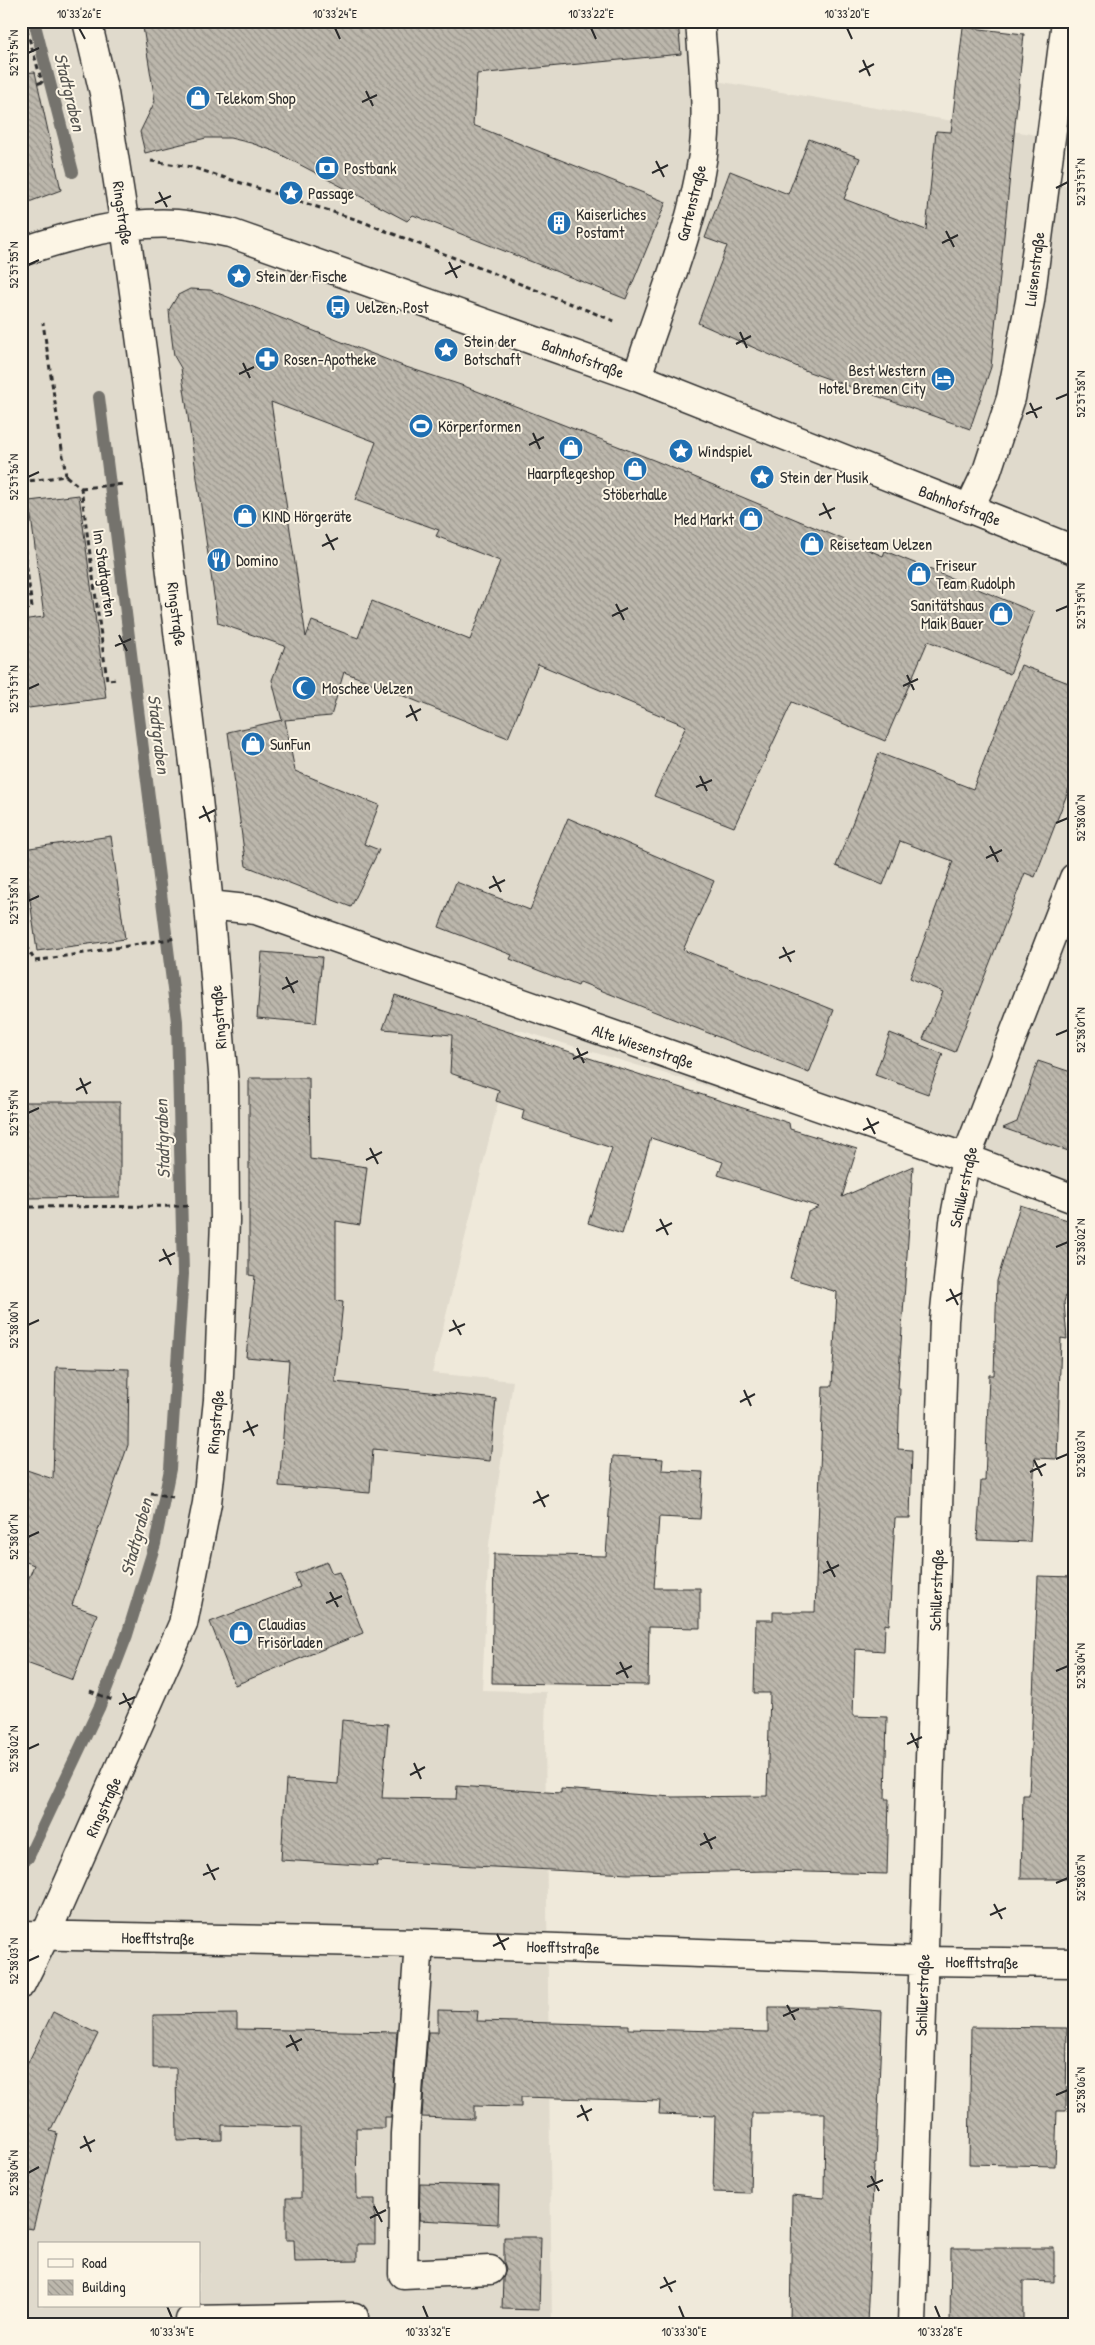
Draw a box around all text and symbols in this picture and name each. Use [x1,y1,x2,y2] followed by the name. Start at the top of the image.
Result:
[57,5,102,22] text: 10°33'26"E
[313,5,358,22] text: 10°33'24"E
[568,5,614,22] text: 10°33'22"E
[824,5,870,22] text: 10°33'20"E
[5,30,22,76] text: 52°57'54"N
[48,50,92,135] water label: Stadtgraben
[185,85,211,111] shop icon: Telekom Shop
[216,87,296,109] place label: Telekom Shop
[314,155,340,181] bank icon: Postbank
[344,157,397,179] place label: Postbank
[1072,158,1089,206] text: 52°57'57"N
[671,162,711,244] street label: Gartenstraße
[108,180,138,247] street label: Ringstraße
[278,180,304,206] place icon: Passage
[308,182,355,204] place label: Passage
[576,203,646,243] place label: Kaiserliches Postamt
[546,210,572,236] building icon: Kaiserliches Postamt
[1019,230,1050,307] street label: Luisenstraße
[5,242,22,288] text: 52°57'55"N
[226,263,252,289] place icon: Stein der Fische
[256,265,348,287] place label: Stein der Fische
[325,294,351,320] bus stop icon: Uelzen, Post
[356,296,429,318] place label: Uelzen, Post
[464,330,521,370] place label: Stein der Botschaft
[539,333,628,383] street label: Bahnhofstraße
[433,337,459,363] place icon: Stein der Botschaft
[254,346,280,372] pharmacy icon: Rosen-Apotheke
[284,348,377,370] place label: Rosen-Apotheke
[819,359,926,399] place label: Best Western Hotel Bremen City
[930,366,956,392] hotel icon: Best Western Hotel Bremen City
[1072,371,1089,417] text: 52°57'58"N
[408,413,434,439] sports icon: Körperformen
[438,415,521,437] place label: Körperformen
[558,435,584,461] shop icon: Haarpflegeshop
[668,438,694,464] place icon: Windspiel
[698,440,753,462] place label: Windspiel
[5,454,22,500] text: 52°57'56"N
[622,456,648,482] shop icon: Stöberhalle
[527,462,615,484] place label: Haarpflegeshop
[749,464,775,490] place icon: Stein der Musik
[780,466,869,488] place label: Stein der Musik
[916,479,1005,531] street label: Bahnhofstraße
[603,483,668,505] place label: Stöberhalle
[232,503,258,529] shop icon: KIND Hörgeräte
[262,505,352,527] place label: KIND Hörgeräte
[738,506,764,532] shop icon: Med Markt
[674,508,734,530] place label: Med Markt
[88,528,122,618] street label: Im Stadtgarten
[799,531,825,557] shop icon: Reiseteam Uelzen
[830,533,932,555] place label: Reiseteam Uelzen
[206,547,232,573] restaurant icon: Domino
[236,549,279,571] place label: Domino
[935,554,1015,594] place label: Friseur Team Rudolph
[906,561,932,587] shop icon: Friseur Team Rudolph
[162,581,192,648] street label: Ringstraße
[1072,583,1089,629] text: 52°57'59"N
[911,594,984,634] place label: Sanitätshaus Maik Bauer
[988,601,1014,627] shop icon: Sanitätshaus Maik Bauer
[5,665,22,713] text: 52°57'57"N
[291,675,317,701] mosque icon: Moschee Uelzen
[322,677,413,699] place label: Moschee Uelzen
[142,693,176,777] water label: Stadtgraben
[240,731,266,757] shop icon: SunFun
[270,733,311,755] place label: SunFun
[1072,795,1089,841] text: 52°58'00"N
[5,878,22,924] text: 52°57'58"N
[204,983,232,1050] street label: Ringstraße
[1072,1007,1089,1053] text: 52°58'01"N
[589,1018,697,1074] street label: Alte Wiesenstraße
[5,1090,22,1136] text: 52°57'59"N
[148,1097,176,1179] water label: Stadtgraben
[944,1144,982,1229] street label: Schillerstraße
[1072,1219,1089,1265] text: 52°58'02"N
[5,1302,22,1348] text: 52°58'00"N
[201,1388,229,1455] street label: Ringstraße
[1072,1431,1089,1477] text: 52°58'03"N
[114,1494,159,1579] water label: Stadtgraben
[5,1514,22,1560] text: 52°58'01"N
[924,1548,948,1631] street label: Schillerstraße
[257,1613,323,1653] place label: Claudias Frisörladen
[228,1620,254,1646] shop icon: Claudias Frisörladen
[1072,1643,1089,1689] text: 52°58'04"N
[5,1726,22,1772] text: 52°58'02"N
[80,1773,126,1841] street label: Ringstraße
[1072,1855,1089,1901] text: 52°58'05"N
[121,1926,195,1950] street label: Hoefftstraße
[526,1935,601,1959] street label: Hoefftstraße
[5,1938,22,1984] text: 52°58'03"N
[945,1950,1019,1974] street label: Hoefftstraße
[910,1953,934,2036] street label: Schillerstraße
[1072,2067,1089,2113] text: 52°58'06"N
[5,2150,22,2196] text: 52°58'04"N
[38,2242,200,2308] legend
[82,2252,107,2273] text: Road
[82,2276,126,2297] text: Building
[150,2323,195,2340] text: 10°33'34"E
[405,2323,451,2340] text: 10°33'32"E
[662,2323,707,2340] text: 10°33'30"E
[918,2323,963,2340] text: 10°33'28"E

